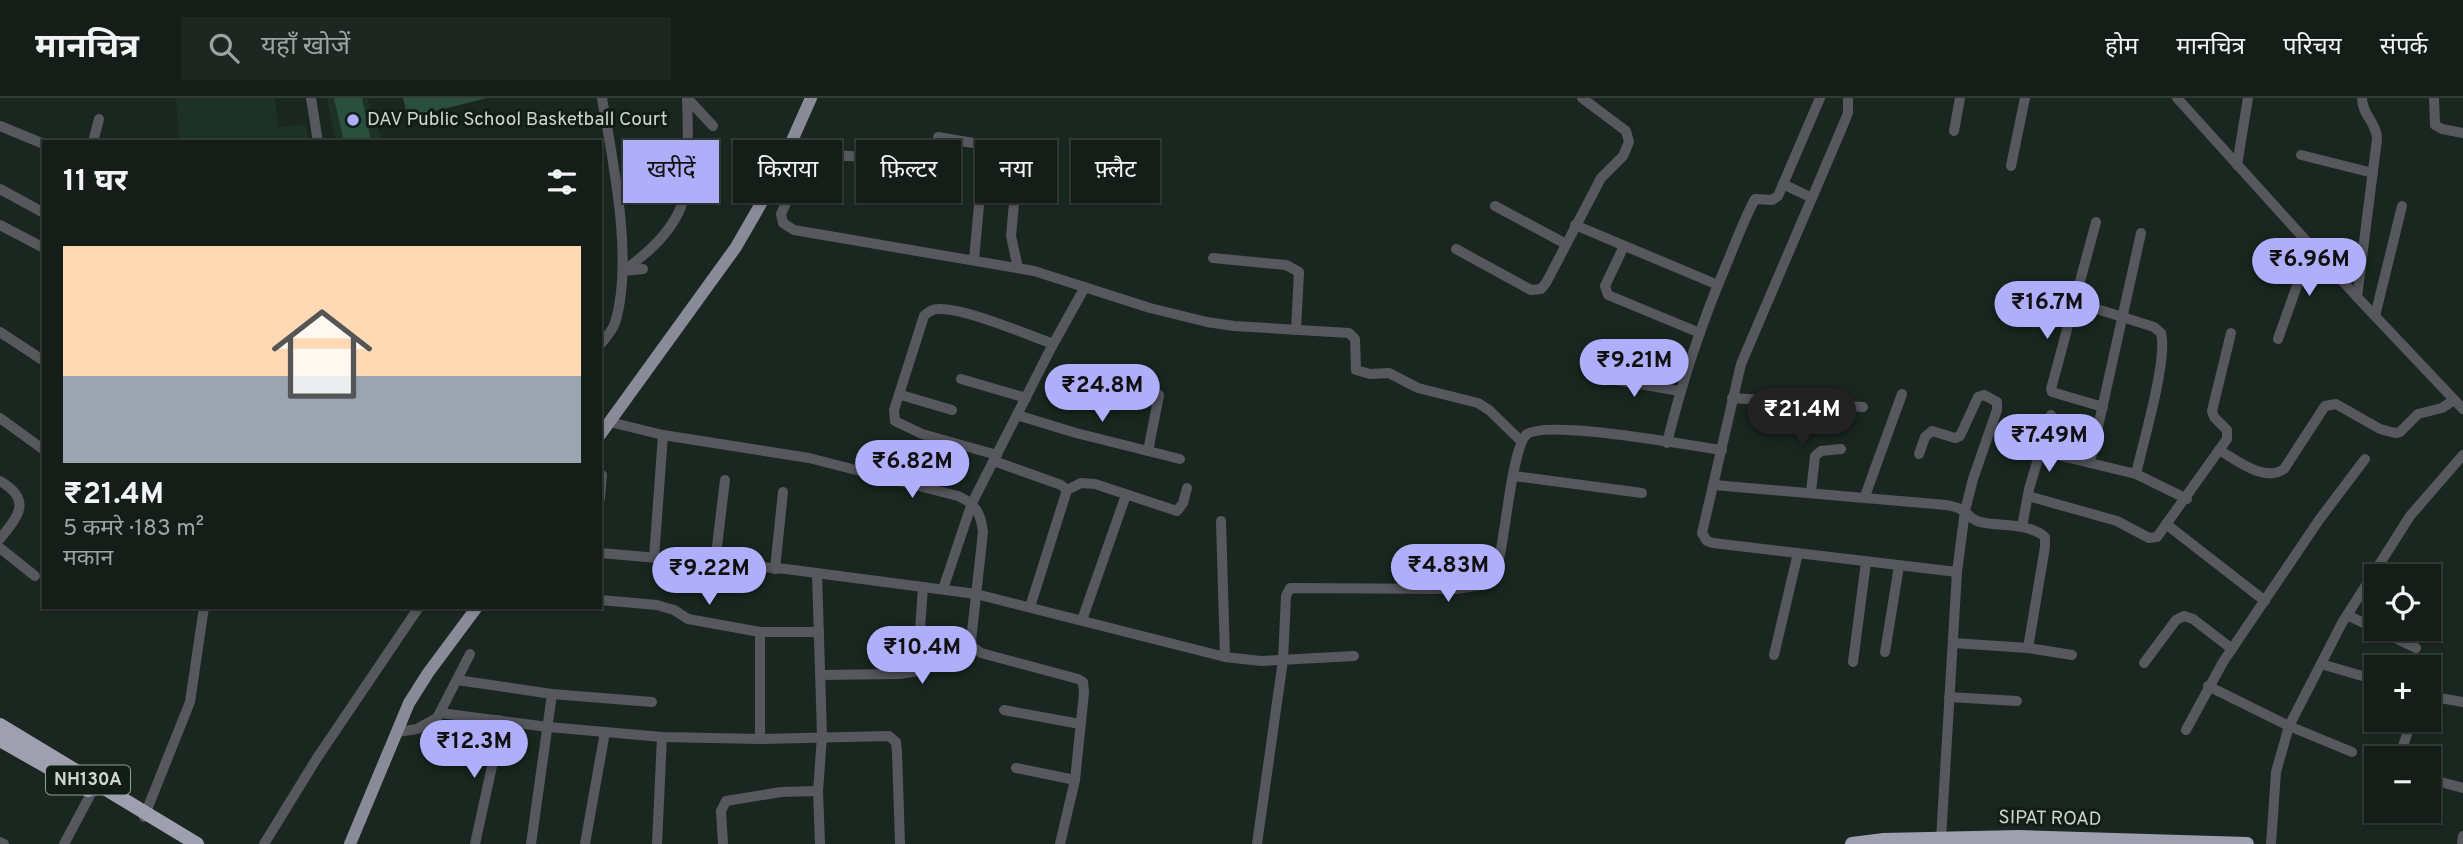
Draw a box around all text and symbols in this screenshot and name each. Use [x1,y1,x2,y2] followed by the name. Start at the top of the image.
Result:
[181,17,671,80] search box
[35,28,139,70] text: मानचित्र
[205,29,243,67] icon: search
[261,31,350,64] text: यहाँ खोजें
[2105,33,2138,63] text: होम
[2176,33,2245,63] text: मानचित्र
[2283,33,2342,63] text: परिचय
[2380,33,2428,63] text: संपर्क
[367,108,668,132] place label: DAV Public School Basketball Court
[345,112,361,128] marker: DAV Public School Basketball Court
[623,140,719,203] chip: खरीदें
[733,140,842,203] chip: किराया
[856,140,961,203] chip: फ़िल्टर
[975,140,1057,203] chip: नया
[1071,140,1160,203] chip: फ़्लैट
[543,163,581,201] icon: filters
[63,164,127,201] text: 11 घर
[2252,238,2366,298] pin: ₹6.96M
[2268,246,2350,275] text: ₹6.96M
[1990,282,2104,341] pin: ₹16.7M
[2011,289,2084,318] text: ₹16.7M
[259,291,385,417] icon: home
[1577,340,1691,399] pin: ₹9.21M
[1596,347,1672,376] text: ₹9.21M
[1045,364,1159,424] pin: ₹24.8M
[1061,372,1143,401] text: ₹24.8M
[1745,388,1859,448] pin: ₹21.4M
[1763,396,1841,425] text: ₹21.4M
[1992,414,2106,474] pin: ₹7.49M
[2010,422,2088,451] text: ₹7.49M
[855,440,969,500] pin: ₹6.82M
[871,448,953,477] text: ₹6.82M
[63,477,164,514] text: ₹21.4M
[63,515,204,544] text: 5 कमरे · 183 m²
[63,545,113,574] text: मकान
[1391,545,1505,604] pin: ₹4.83M
[652,547,766,607] pin: ₹9.22M
[1407,552,1489,581] text: ₹4.83M
[668,555,750,584] text: ₹9.22M
[2364,564,2441,823] map controls
[2364,564,2441,641] button: locate
[865,626,979,686] pin: ₹10.4M
[883,634,961,663] text: ₹10.4M
[2364,655,2441,732] button: +
[417,720,531,780] pin: ₹12.3M
[436,728,512,757] text: ₹12.3M
[2364,746,2441,823] button: −
[46,766,130,794] road number: NH130A
[1998,806,2102,832] street label: SIPAT ROAD

